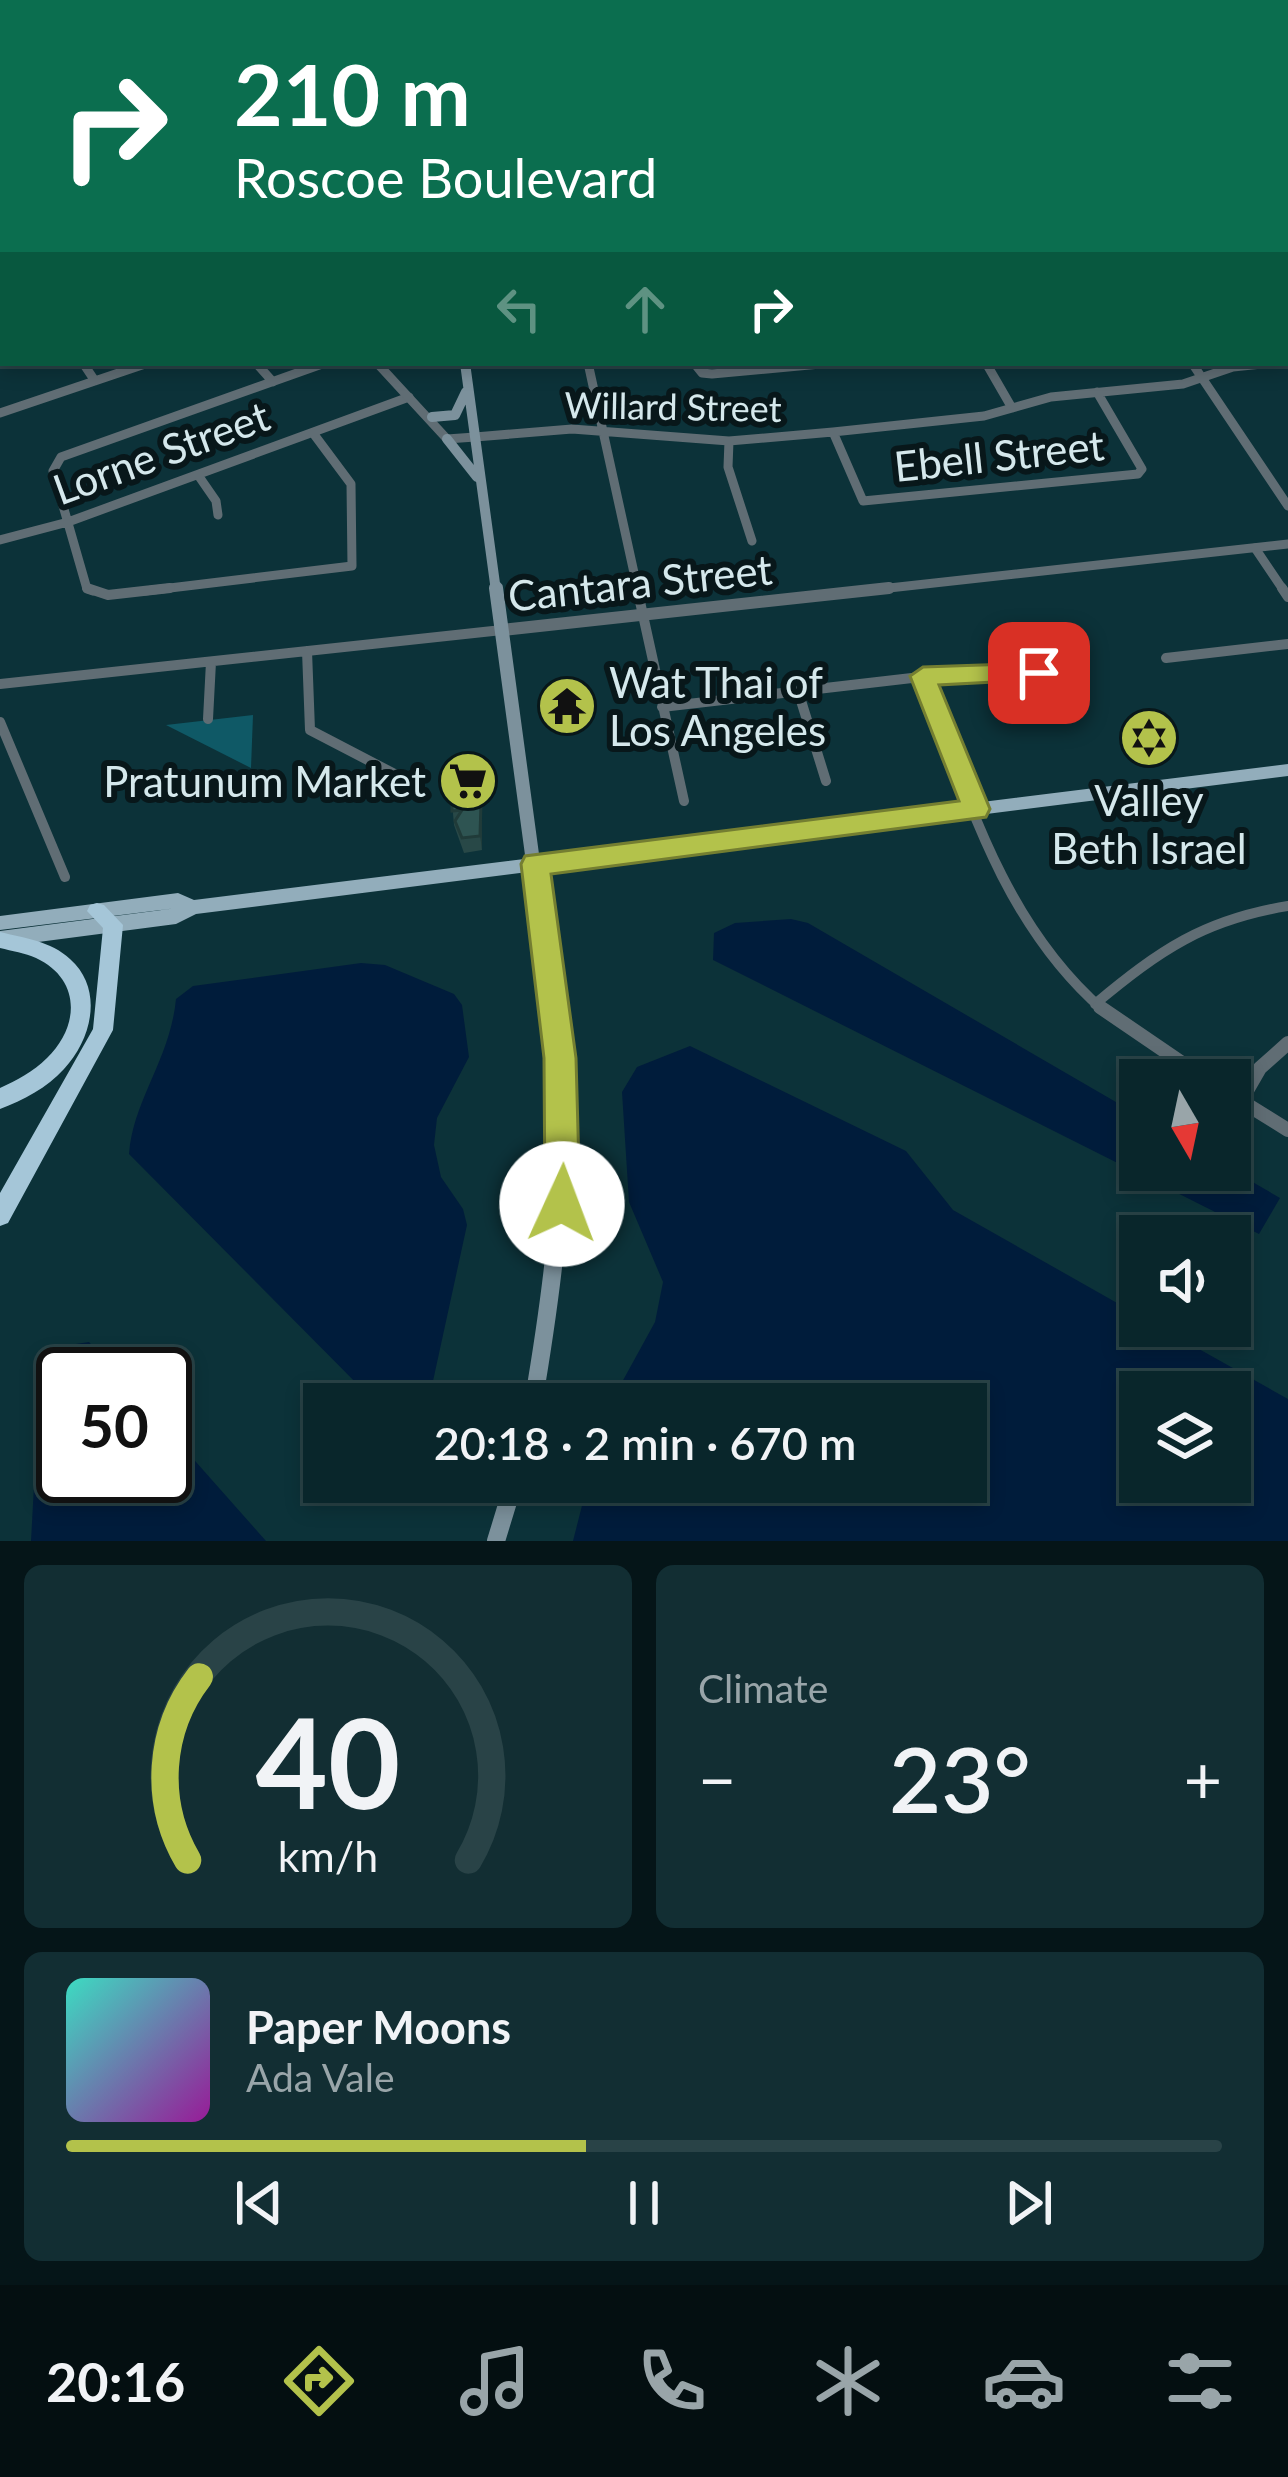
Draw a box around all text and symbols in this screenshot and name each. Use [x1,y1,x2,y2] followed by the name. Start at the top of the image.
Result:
[234,43,471,144] text: 210 m
[36,48,192,204] icon: right
[234,145,657,210] text: Roscoe Boulevard
[486,276,552,342] icon: left
[612,276,678,342] icon: ahead
[738,276,804,342] icon: right
[564,382,782,430] street label: Willard Street
[46,390,276,514] street label: Lorne Street
[891,419,1107,491] street label: Ebell Street
[506,543,774,621] street label: Cantara Street
[988,622,1090,724] pin
[1006,640,1072,706] icon: arrive
[609,657,826,755] place label: Wat Thai of Los Angeles
[536,675,598,737] temple icon: Wat Thai of Los Angeles
[1118,707,1180,769] synagogue icon: Valley Beth Israel
[437,750,499,812] supermarket icon: Pratunum Market
[103,756,426,806] place label: Pratunum Market
[1051,775,1247,873] place label: Valley Beth Israel
[1119,1059,1251,1191] north arrow
[1119,1059,1251,1503] map controls
[499,1141,625,1267] position arrow
[1119,1215,1251,1347] button: sound
[36,1347,192,1503] speed limit sign: 50
[1119,1371,1251,1503] button: layers
[434,1416,856,1470] text: 20:18 · 2 min · 670 m
[698,1665,828,1711] text: Climate
[256,1686,400,1836] text: 40
[889,1724,1031,1832] text: 23°
[698,1739,736,1818] text: −
[1184,1739,1222,1818] text: +
[278,1829,378,1880] text: km/h
[246,2000,511,2054] text: Paper Moons
[246,2054,395,2100] text: Ada Vale
[226,2170,292,2236] icon: previous
[611,2170,677,2236] icon: pause
[996,2170,1062,2236] icon: next
[277,2339,361,2423] icon: directions
[453,2339,537,2423] icon: music
[630,2339,714,2423] icon: phone
[806,2339,890,2423] icon: climate
[982,2339,1066,2423] icon: car
[1158,2339,1242,2423] icon: filters
[46,2349,185,2414] text: 20:16

